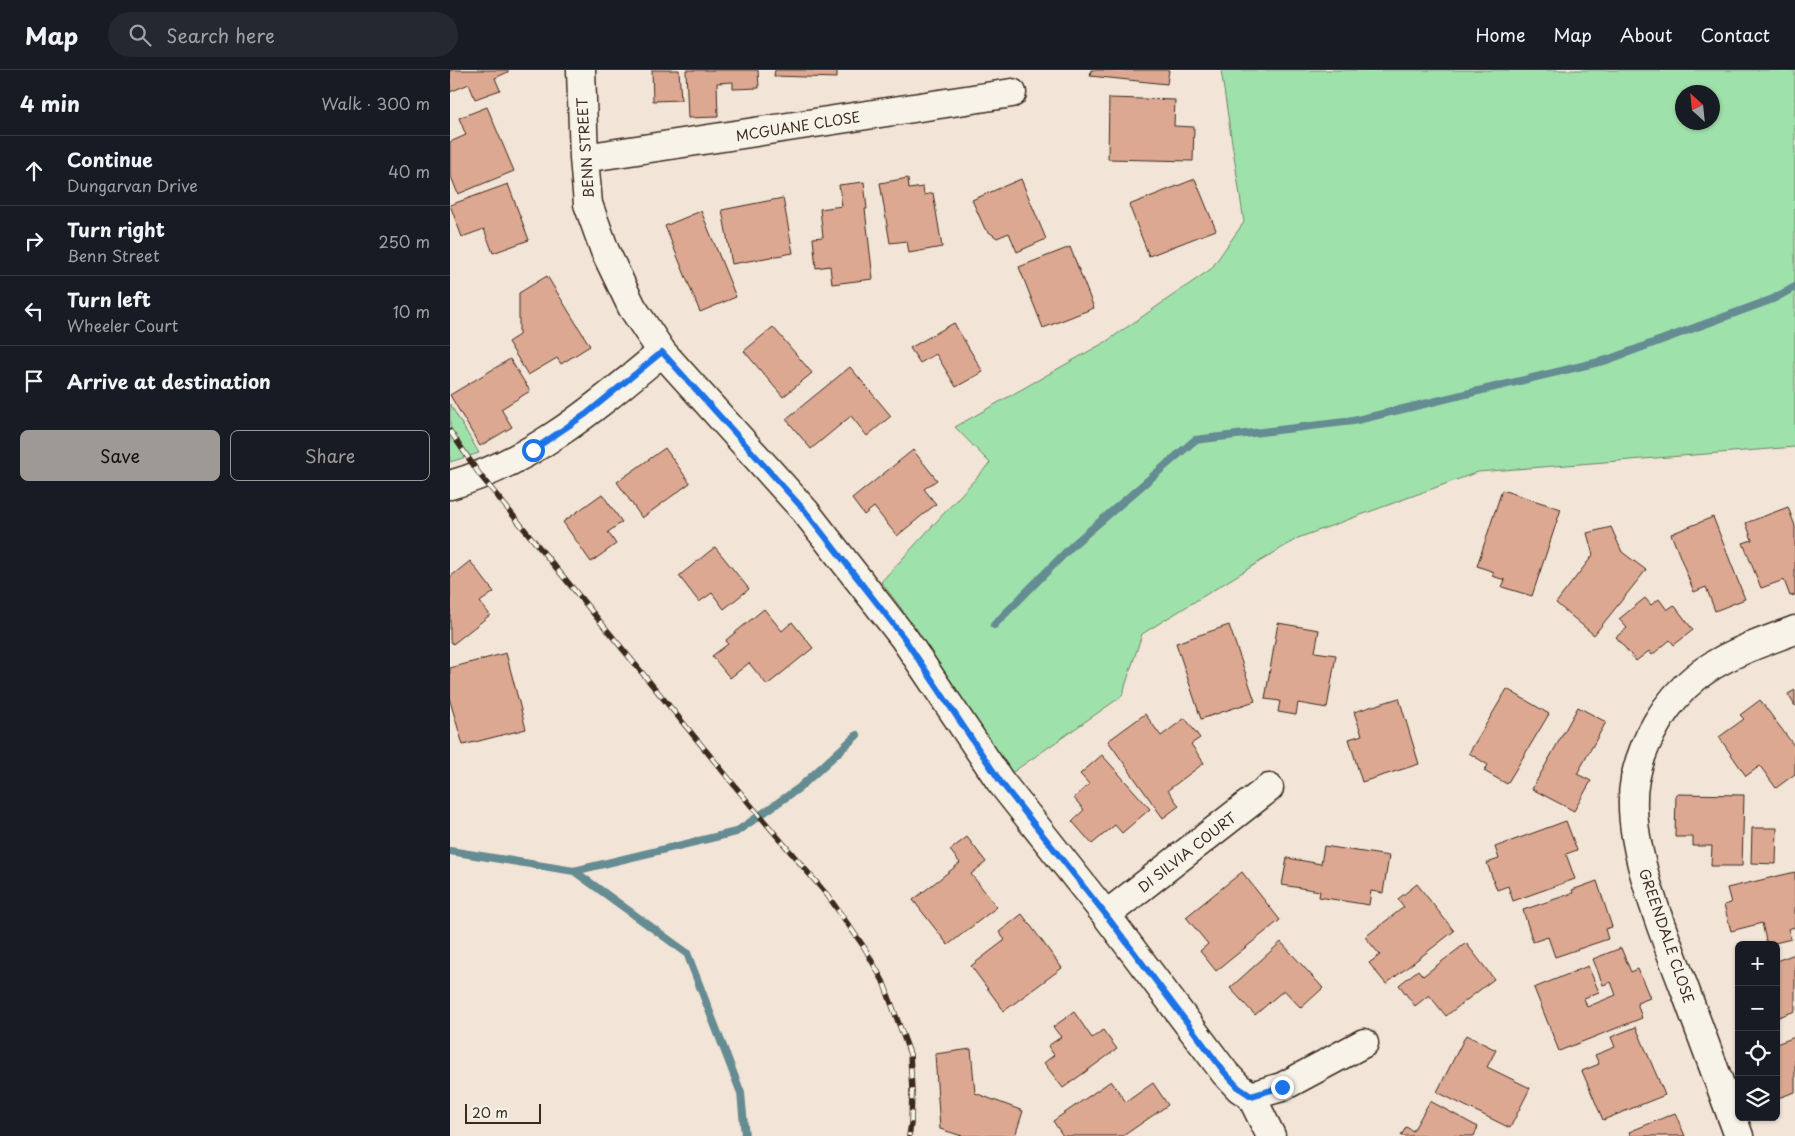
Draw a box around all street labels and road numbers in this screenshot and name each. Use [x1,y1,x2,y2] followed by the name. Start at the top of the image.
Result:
[571,97,599,199] street label: BENN STREET
[734,106,862,146] street label: MCGUANE CLOSE
[1133,807,1241,897] street label: DI SILVIA COURT
[1634,866,1700,1006] street label: GREENDALE CLOSE

